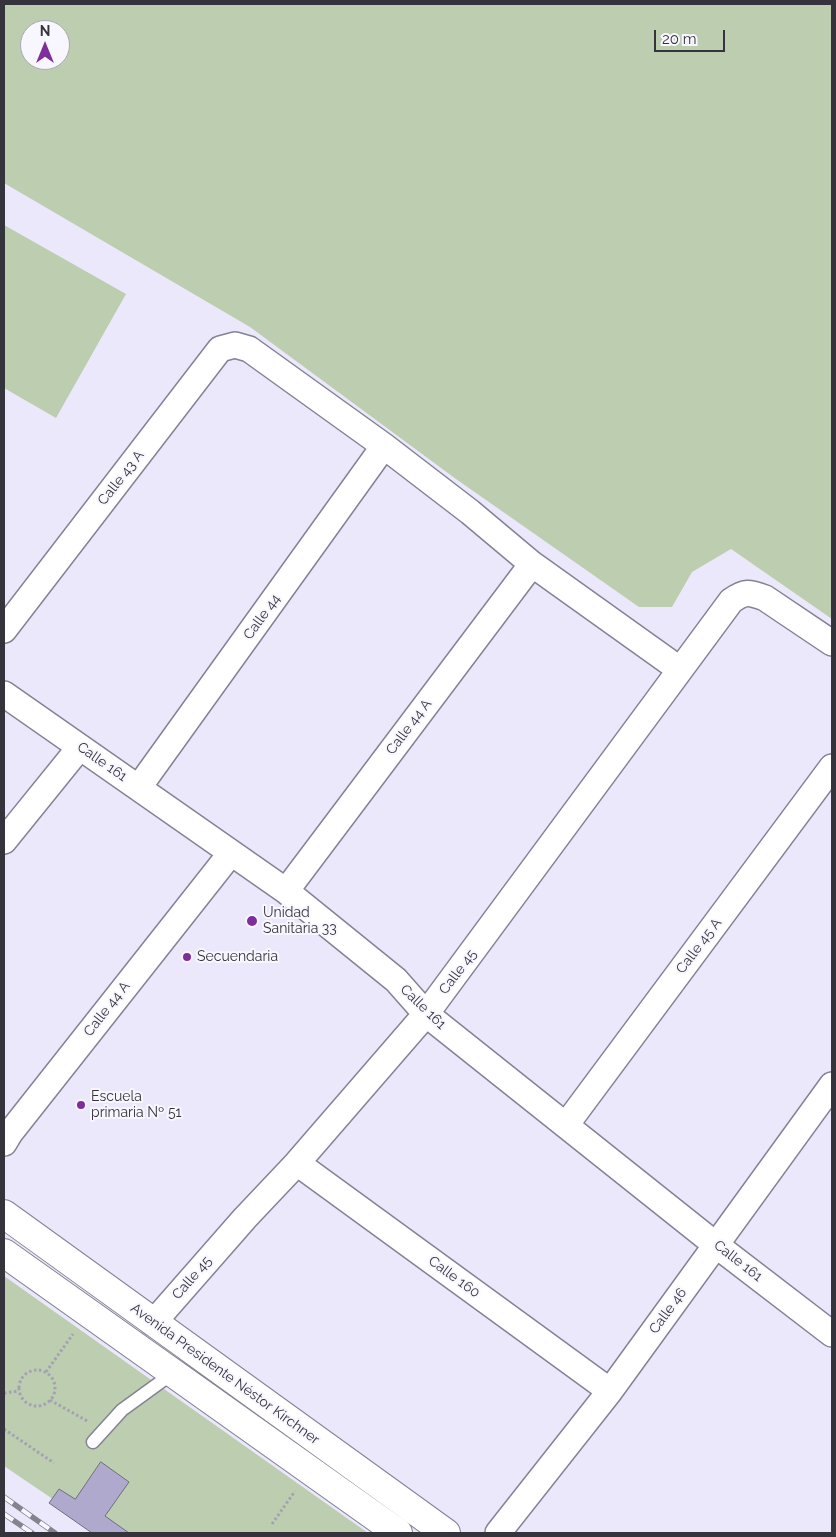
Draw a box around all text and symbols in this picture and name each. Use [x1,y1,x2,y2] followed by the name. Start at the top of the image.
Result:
[20,20,70,70] north arrow
[656,20,727,52] scale bar
[40,23,50,39] text: N
[662,30,697,48] text: 20 m
[94,447,148,509] street label: Calle 43 A
[240,591,284,643] street label: Calle 44
[383,696,435,758] street label: Calle 44 A
[74,739,130,785] street label: Calle 161
[263,905,337,938] place label: Unidad Sanitaria 33
[245,914,259,928] marker: Unidad Sanitaria 33
[673,915,725,977] street label: Calle 45 A
[436,946,480,998] street label: Calle 45
[197,949,278,965] place label: Secuendaria
[181,951,193,963] marker: Secuendaria
[80,978,134,1040] street label: Calle 44 A
[397,981,449,1033] street label: Calle 161
[91,1089,182,1122] place label: Escuela primaria Nº 51
[75,1099,87,1111] marker: Escuela primaria Nº 51
[710,1237,766,1285] street label: Calle 161
[169,1253,215,1303] street label: Calle 45
[425,1253,483,1301] street label: Calle 160
[646,1285,690,1337] street label: Calle 46
[127,1300,323,1448] street label: Avenida Presidente Néstor Kirchner

